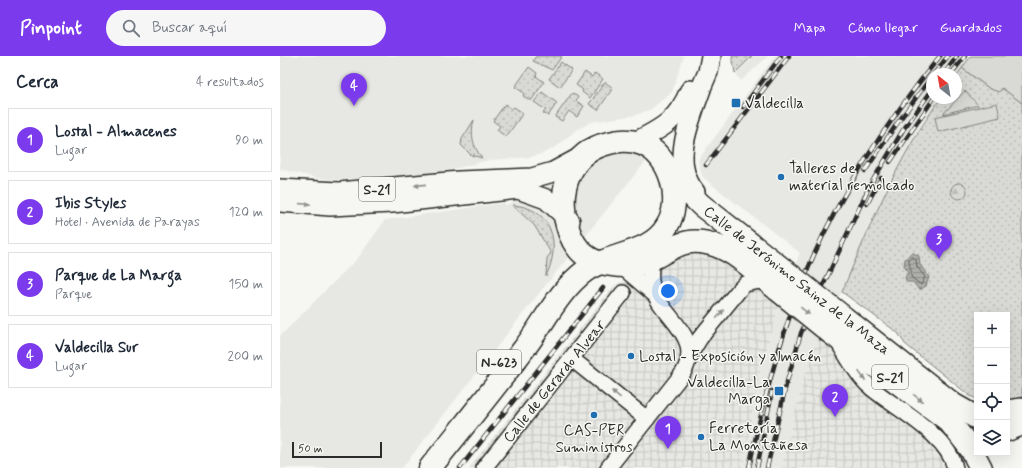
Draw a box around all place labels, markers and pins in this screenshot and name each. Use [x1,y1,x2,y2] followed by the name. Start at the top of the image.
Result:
[341,73,367,106] pin: 4
[745,94,804,114] place label: Valdecilla
[730,97,742,109] marker: Valdecilla
[789,159,914,196] place label: Talleres de material remolcado
[776,172,786,182] marker: Talleres de material remolcado
[926,226,952,259] pin: 3
[639,347,821,367] place label: Lostal - Exposición y almacén
[626,351,636,361] marker: Lostal - Exposición y almacén
[687,373,770,411] place label: Valdecilla-La Marga
[822,384,848,417] pin: 2
[773,385,785,397] marker: Valdecilla-La Marga
[589,410,599,420] marker: CAS-PER Suministros
[655,416,681,449] pin: 1
[709,419,808,456] place label: Ferretería La Montañesa
[555,421,633,458] place label: CAS-PER Suministros
[696,432,706,442] marker: Ferretería La Montañesa

